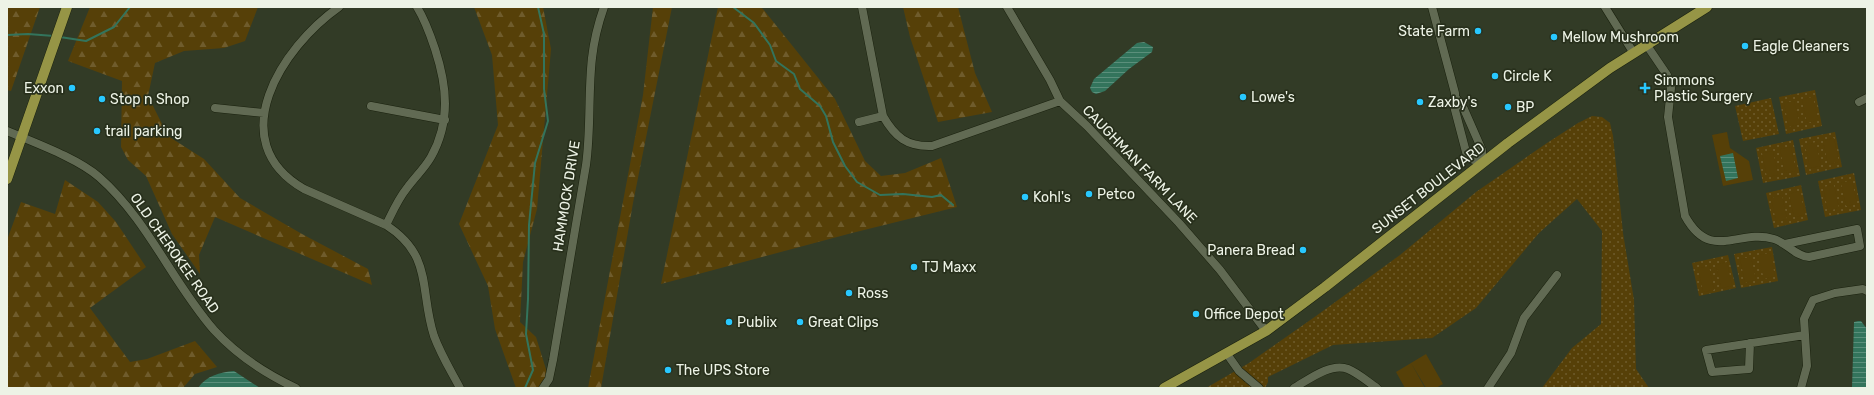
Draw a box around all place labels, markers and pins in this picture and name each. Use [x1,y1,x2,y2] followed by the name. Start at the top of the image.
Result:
[1398,23,1470,40] place label: State Farm
[1473,26,1483,36] marker: State Farm
[1562,29,1679,46] place label: Mellow Mushroom
[1549,32,1559,42] marker: Mellow Mushroom
[1753,38,1849,55] place label: Eagle Cleaners
[1740,41,1750,51] marker: Eagle Cleaners
[1503,68,1552,85] place label: Circle K
[1490,71,1500,81] marker: Circle K
[1654,72,1753,105] place label: Simmons Plastic Surgery
[24,80,64,97] place label: Exxon
[1639,82,1651,94] marker: Simmons Plastic Surgery
[67,83,77,93] marker: Exxon
[1251,89,1295,106] place label: Lowe's
[110,91,190,108] place label: Stop n Shop
[1238,92,1248,102] marker: Lowe's
[97,94,107,104] marker: Stop n Shop
[1428,94,1477,111] place label: Zaxby's
[1415,97,1425,107] marker: Zaxby's
[1516,99,1534,116] place label: BP
[1503,102,1513,112] marker: BP
[105,123,182,140] place label: trail parking
[92,126,102,136] marker: trail parking
[1097,186,1135,203] place label: Petco
[1033,189,1071,206] place label: Kohl's
[1084,189,1094,199] marker: Petco
[1020,192,1030,202] marker: Kohl's
[1207,242,1295,259] place label: Panera Bread
[1298,245,1308,255] marker: Panera Bread
[922,259,977,276] place label: TJ Maxx
[909,262,919,272] marker: TJ Maxx
[857,285,888,302] place label: Ross
[844,288,854,298] marker: Ross
[1204,306,1284,323] place label: Office Depot
[1191,309,1201,319] marker: Office Depot
[737,314,778,331] place label: Publix
[808,314,879,331] place label: Great Clips
[724,317,734,327] marker: Publix
[795,317,805,327] marker: Great Clips
[676,362,770,379] place label: The UPS Store
[663,365,673,375] marker: The UPS Store

